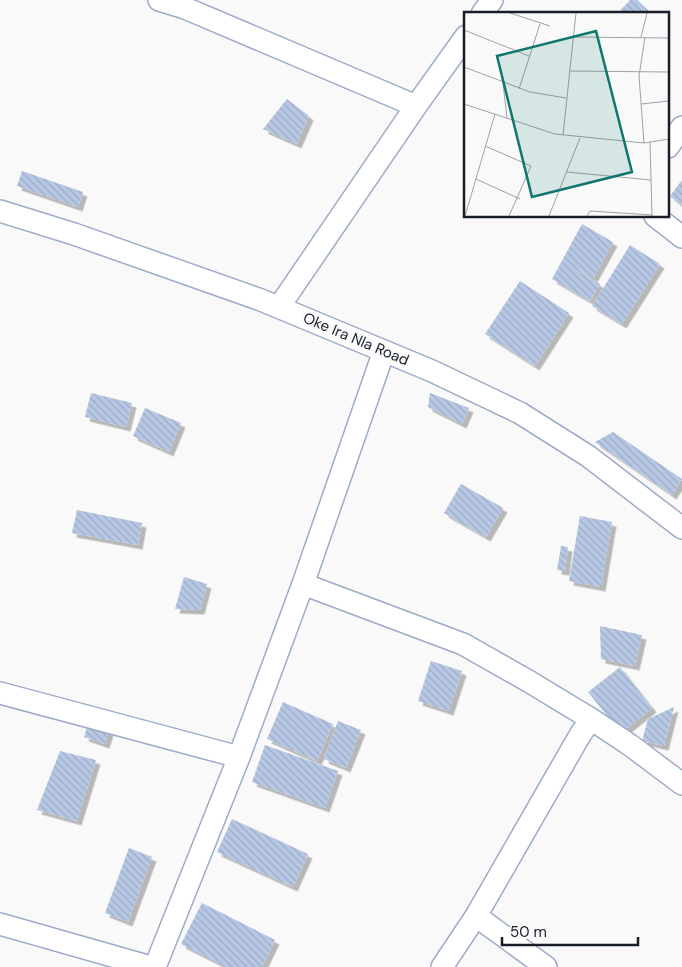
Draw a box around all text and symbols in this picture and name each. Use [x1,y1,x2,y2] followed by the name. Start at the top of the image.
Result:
[464,12,670,218] inset map
[300,308,412,370] street label: Oke Ira Nla Road
[502,914,638,946] scale bar
[510,922,547,942] text: 50 m

